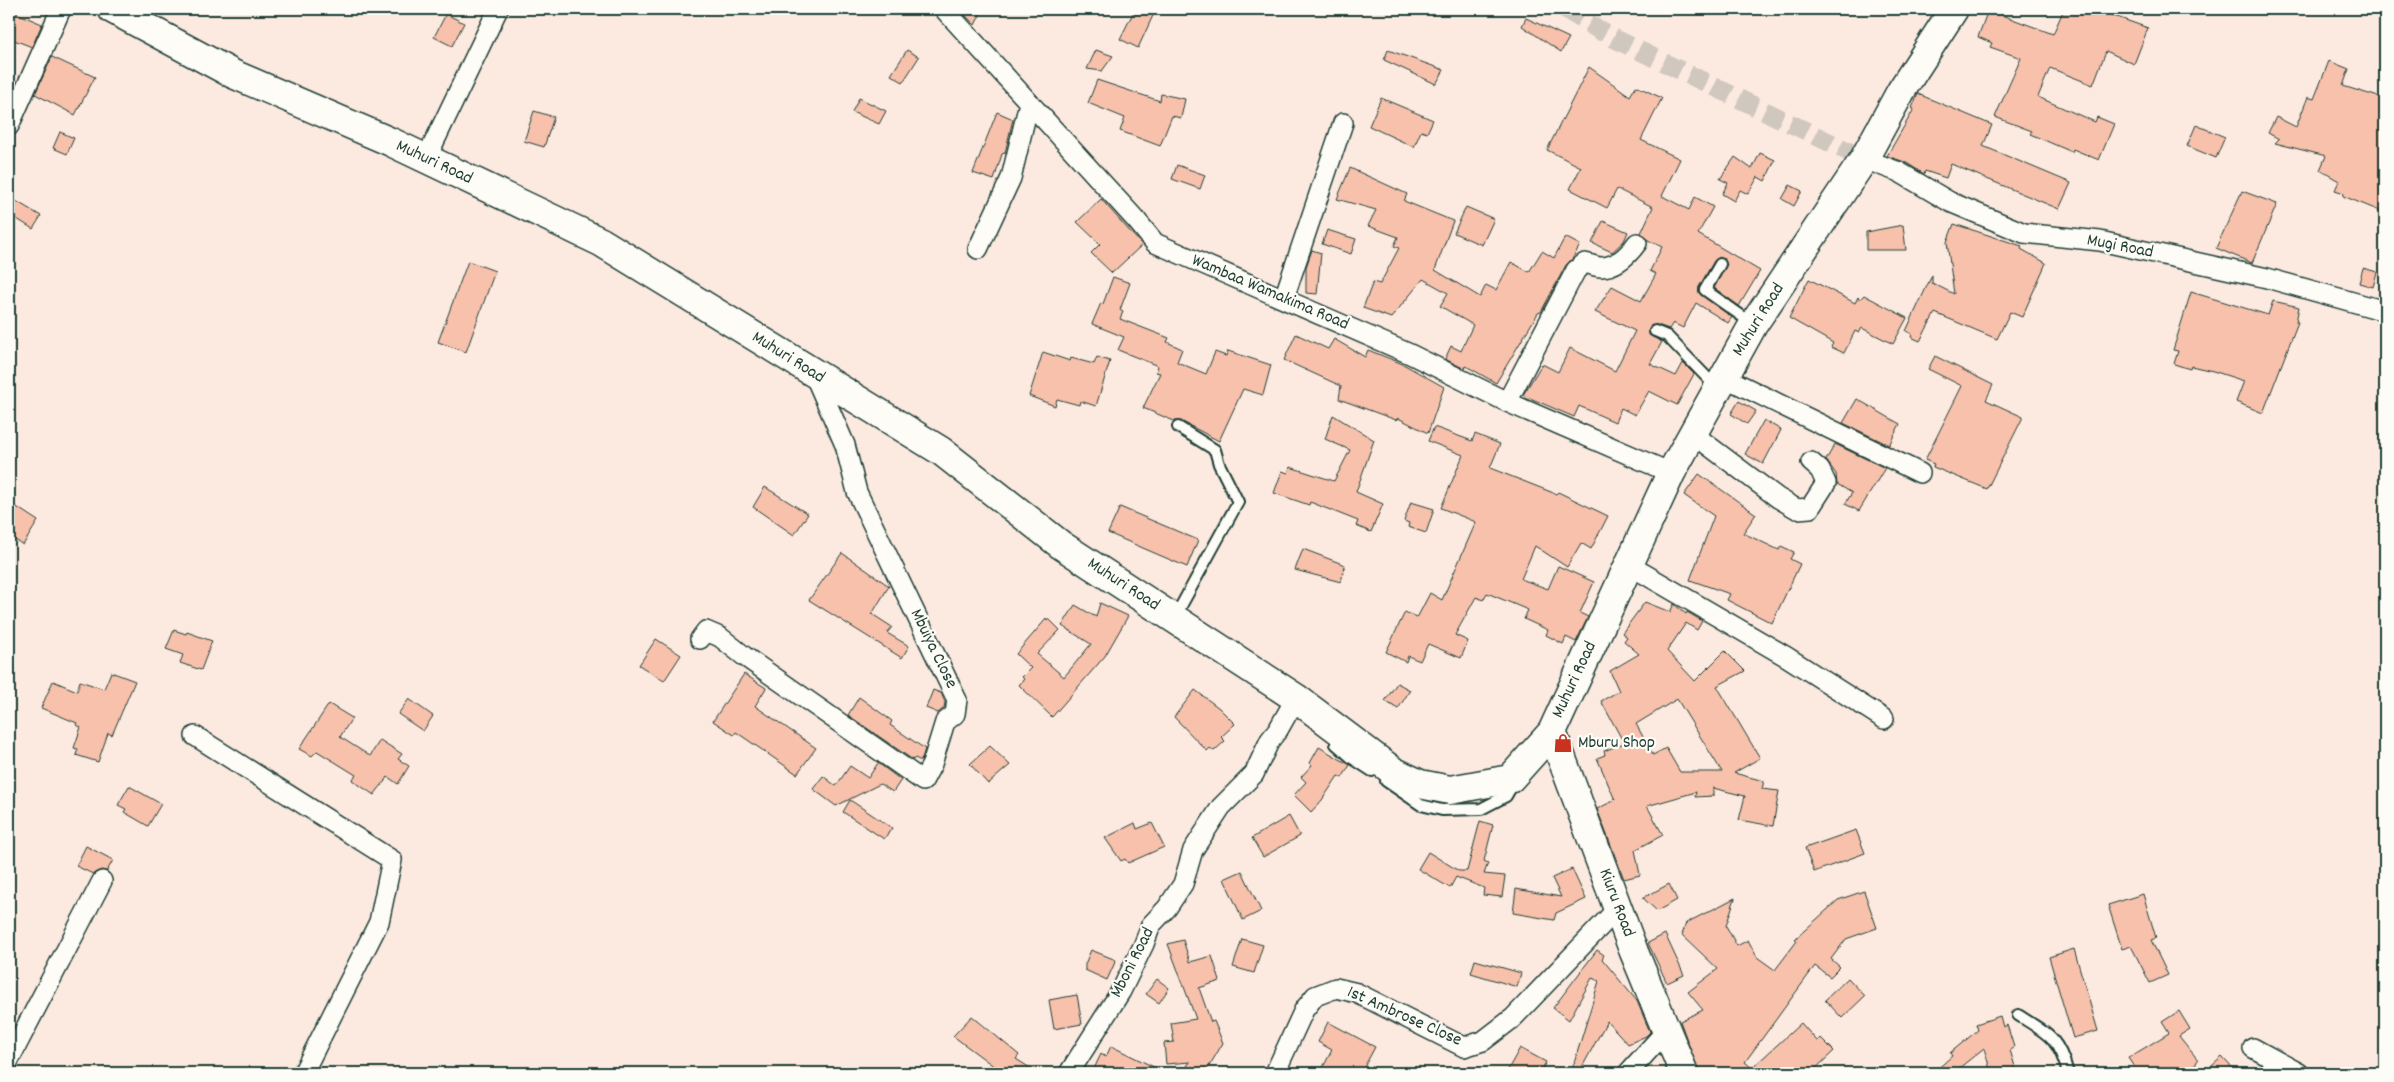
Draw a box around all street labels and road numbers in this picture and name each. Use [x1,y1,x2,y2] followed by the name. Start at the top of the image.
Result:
[392,134,476,192] street label: Muhuri Road
[2085,228,2155,266] street label: Mugi Road
[1187,249,1353,337] street label: Wambaa Wamakima Road
[1727,279,1791,361] street label: Muhuri Road
[747,326,829,390] street label: Muhuri Road
[1082,552,1164,618] street label: Muhuri Road
[903,605,963,693] street label: Mbuiya Close
[1546,638,1604,722] street label: Muhuri Road
[1592,865,1640,941] street label: Kiuru Road
[1105,924,1161,1002] street label: Mboni Road
[1343,981,1465,1054] street label: 1st Ambrose Close

